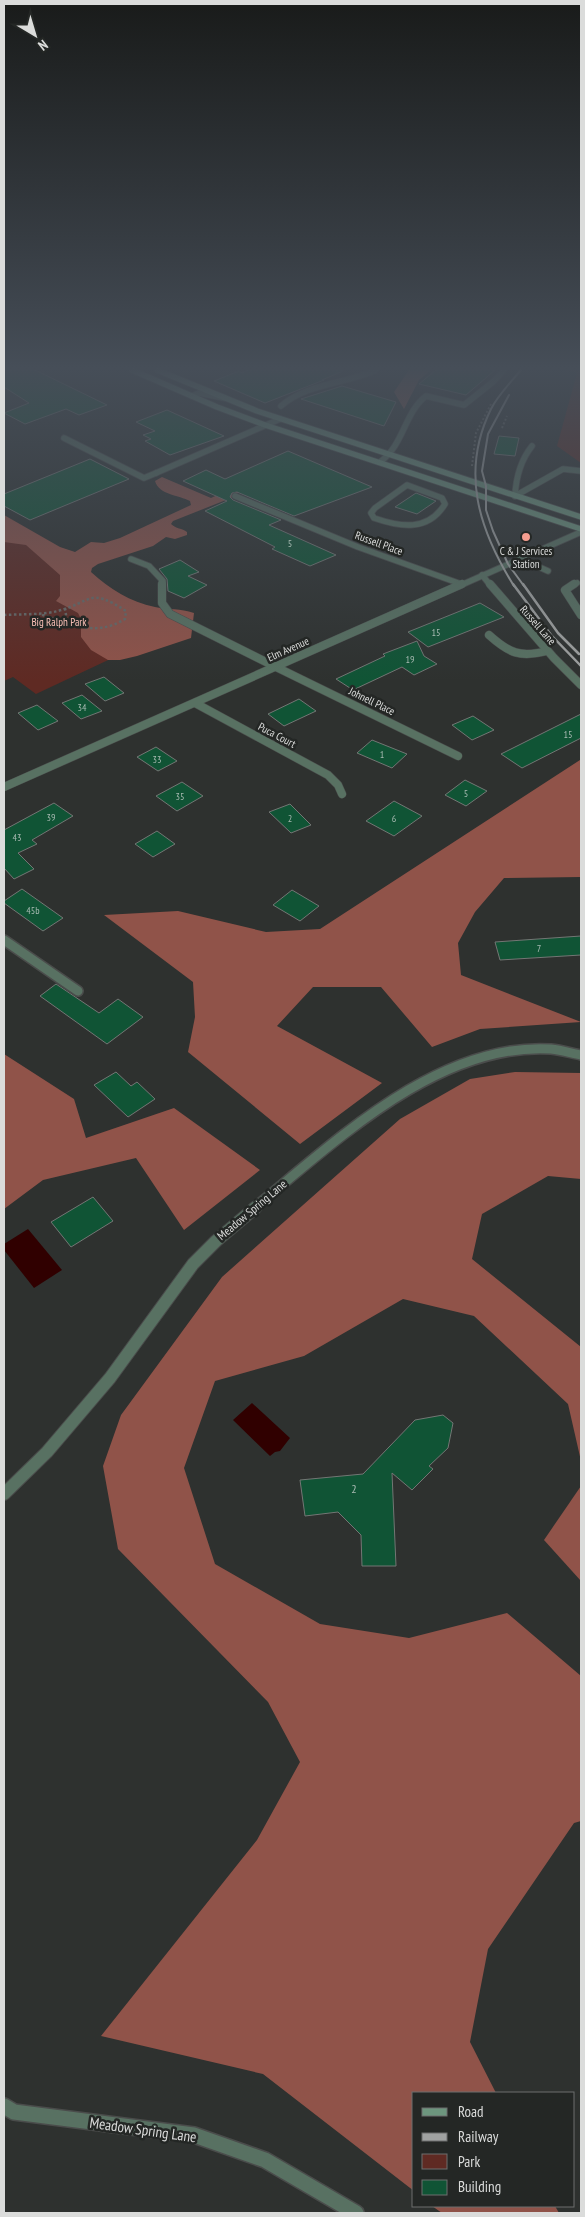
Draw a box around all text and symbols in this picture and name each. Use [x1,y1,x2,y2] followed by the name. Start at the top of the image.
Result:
[10,10,60,60] north arrow
[34,36,52,55] text: N
[353,528,405,558] street label: Russell Place
[520,531,532,543] marker: C & J Services Station
[288,537,292,550] house number: 5
[500,544,553,571] place label: C & J Services Station
[517,602,559,648] street label: Russell Lane
[31,615,87,629] park label: Big Ralph Park
[432,626,441,639] house number: 15
[265,633,311,664] street label: Elm Avenue
[406,653,415,666] house number: 19
[346,683,398,718] street label: Johnell Place
[78,701,87,714] house number: 34
[256,719,298,751] street label: Puca Court
[564,728,573,741] house number: 15
[380,748,384,761] house number: 1
[153,753,162,766] house number: 33
[464,787,468,800] house number: 5
[176,790,185,803] house number: 35
[47,811,56,824] house number: 39
[288,812,292,825] house number: 2
[392,812,397,825] house number: 6
[13,831,22,844] house number: 43
[26,904,40,917] house number: 45b
[537,942,541,955] house number: 7
[214,1176,290,1243] street label: Meadow Spring Lane
[351,1481,357,1496] house number: 2
[412,2092,575,2207] legend
[458,2102,484,2121] text: Road
[88,2113,198,2146] street label: Meadow Spring Lane
[458,2127,499,2146] text: Railway
[458,2152,480,2171] text: Park
[458,2177,501,2196] text: Building

